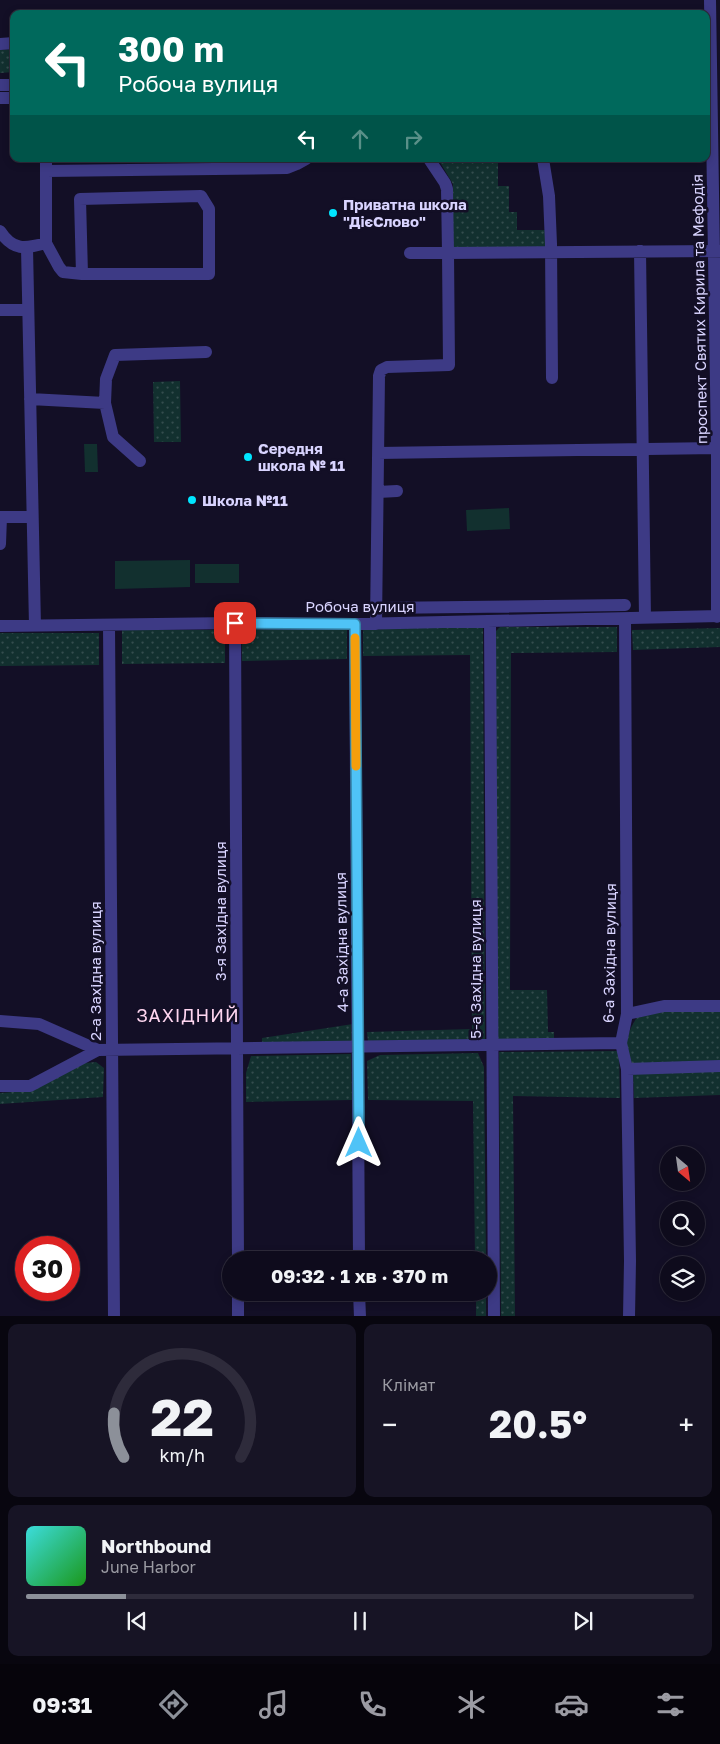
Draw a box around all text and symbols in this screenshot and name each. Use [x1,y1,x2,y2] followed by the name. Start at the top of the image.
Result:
[118,28,224,70] text: 300 m
[35,30,100,95] icon: left
[118,70,278,97] text: Робоча вулиця
[293,125,321,153] icon: left
[346,125,374,153] icon: ahead
[399,125,427,153] icon: right
[688,174,710,444] street label: проспект Святих Кирила та Мефодія
[343,195,467,230] place label: Приватна школа "ДієСлово"
[327,207,339,219] marker: Приватна школа "ДієСлово"
[258,439,345,474] place label: Середня школа № 11
[242,451,254,463] marker: Середня школа № 11
[202,491,288,509] place label: Школа №11
[186,494,198,506] marker: Школа №11
[305,597,415,615] street label: Робоча вулиця
[214,602,256,644] pin
[221,609,249,637] icon: arrive
[211,841,229,981] street label: 3-я Західна вулиця
[331,872,351,1012] street label: 4-а Західна вулиця
[599,883,619,1023] street label: 6-а Західна вулиця
[466,899,484,1039] street label: 5-а Західна вулиця
[86,901,104,1041] street label: 2-а Західна вулиця
[136,1004,240,1026] district label: ЗАХІДНИЙ
[332,1116,384,1168] position arrow
[660,1146,705,1191] north arrow
[660,1146,705,1301] map controls
[660,1201,705,1246] button: search
[15,1236,80,1301] speed limit sign: 30
[660,1256,705,1301] button: layers
[271,1264,448,1287] text: 09:32 · 1 хв · 370 m
[382,1375,435,1395] text: Клімат
[150,1385,214,1447] text: 22
[489,1401,587,1446] text: 20.5°
[382,1408,397,1441] text: −
[679,1408,694,1441] text: +
[159,1444,205,1466] text: km/h
[101,1534,211,1557] text: Northbound
[101,1557,196,1577] text: June Harbor
[123,1607,151,1635] icon: previous
[346,1607,374,1635] icon: pause
[569,1607,597,1635] icon: next
[156,1687,191,1722] icon: directions
[256,1687,291,1722] icon: music
[355,1687,390,1722] icon: phone
[454,1687,489,1722] icon: climate
[554,1687,589,1722] icon: car
[653,1687,688,1722] icon: filters
[32,1691,92,1718] text: 09:31

